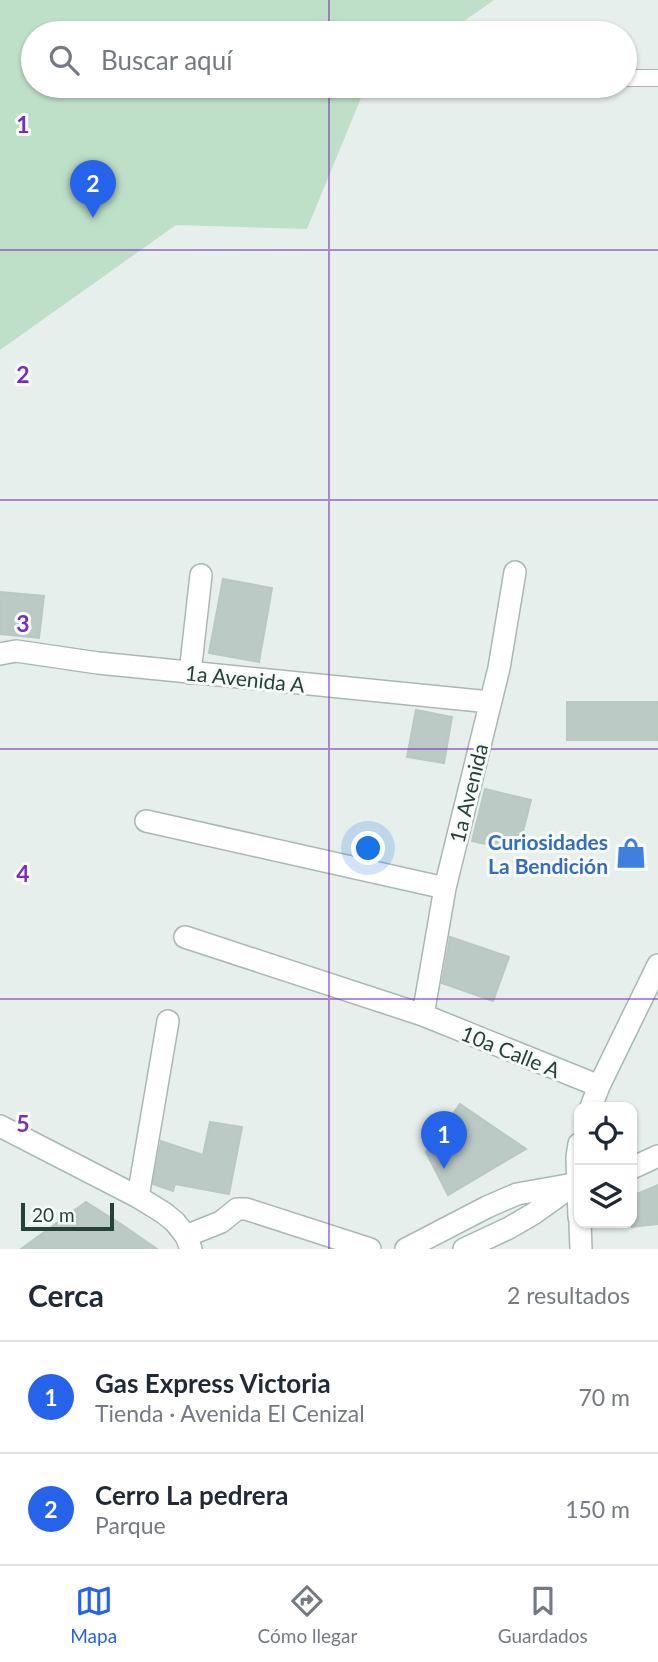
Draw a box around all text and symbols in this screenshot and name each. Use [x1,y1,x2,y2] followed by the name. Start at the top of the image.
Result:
[21,21,637,98] search box
[45,41,83,79] icon: search
[101,44,232,76] text: Buscar aquí
[16,110,30,138] text: 1
[70,160,116,218] pin: 2
[16,360,30,388] text: 2
[16,609,30,637] text: 3
[184,659,307,697] street label: 1a Avenida A
[444,741,492,845] street label: 1a Avenida
[488,829,608,878] place label: Curiosidades La Bendición
[351,831,385,865] your location
[614,836,648,870] shop icon: Curiosidades La Bendición
[16,859,30,887] text: 4
[458,1020,565,1082] street label: 10a Calle A
[574,1102,637,1228] map controls
[574,1102,637,1165] button: locate
[16,1109,30,1137] text: 5
[421,1111,467,1169] pin: 1
[574,1165,637,1228] button: layers
[21,1200,114,1232] scale bar
[32,1203,75,1226] text: 20 m
[28,1277,104,1313] text: Cerca
[507,1281,630,1309] text: 2 resultados
[95,1367,331,1399] text: Gas Express Victoria
[44,1383,58,1411] text: 1
[579,1383,630,1411] text: 70 m
[95,1399,365,1427] text: Tienda · Avenida El Cenizal
[95,1479,288,1511] text: Cerro La pedrera
[44,1495,58,1523] text: 2
[565,1495,630,1523] text: 150 m
[95,1511,166,1539] text: Parque
[70,1582,117,1647] tab: Mapa
[258,1582,357,1647] tab: Cómo llegar
[498,1582,588,1647] tab: Guardados

